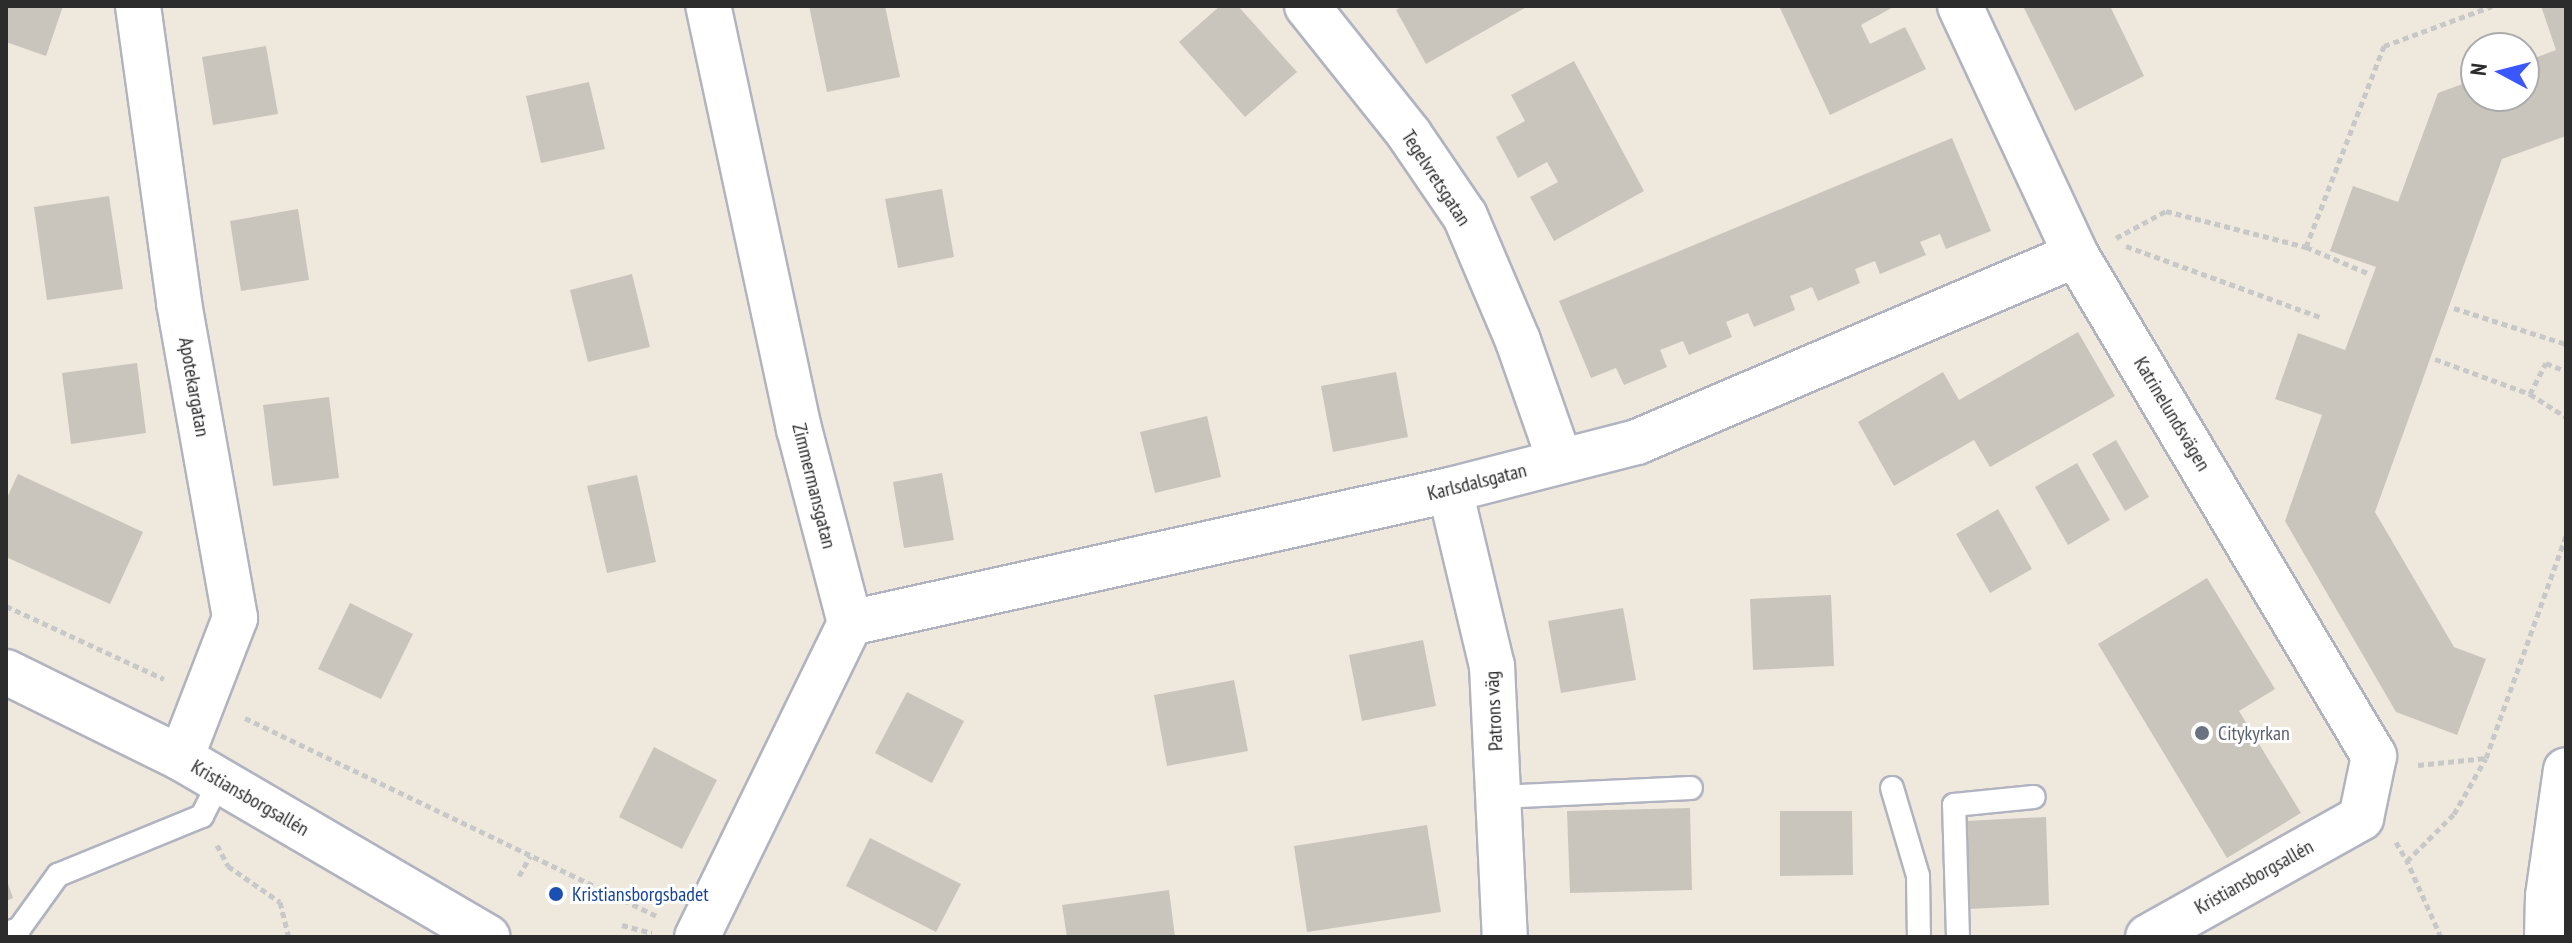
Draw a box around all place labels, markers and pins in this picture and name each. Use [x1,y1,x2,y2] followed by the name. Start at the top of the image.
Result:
[2218,721,2290,745] place label: Citykyrkan
[2193,724,2211,742] marker: Citykyrkan
[572,882,709,906] place label: Kristiansborgsbadet
[547,885,565,903] marker: Kristiansborgsbadet

